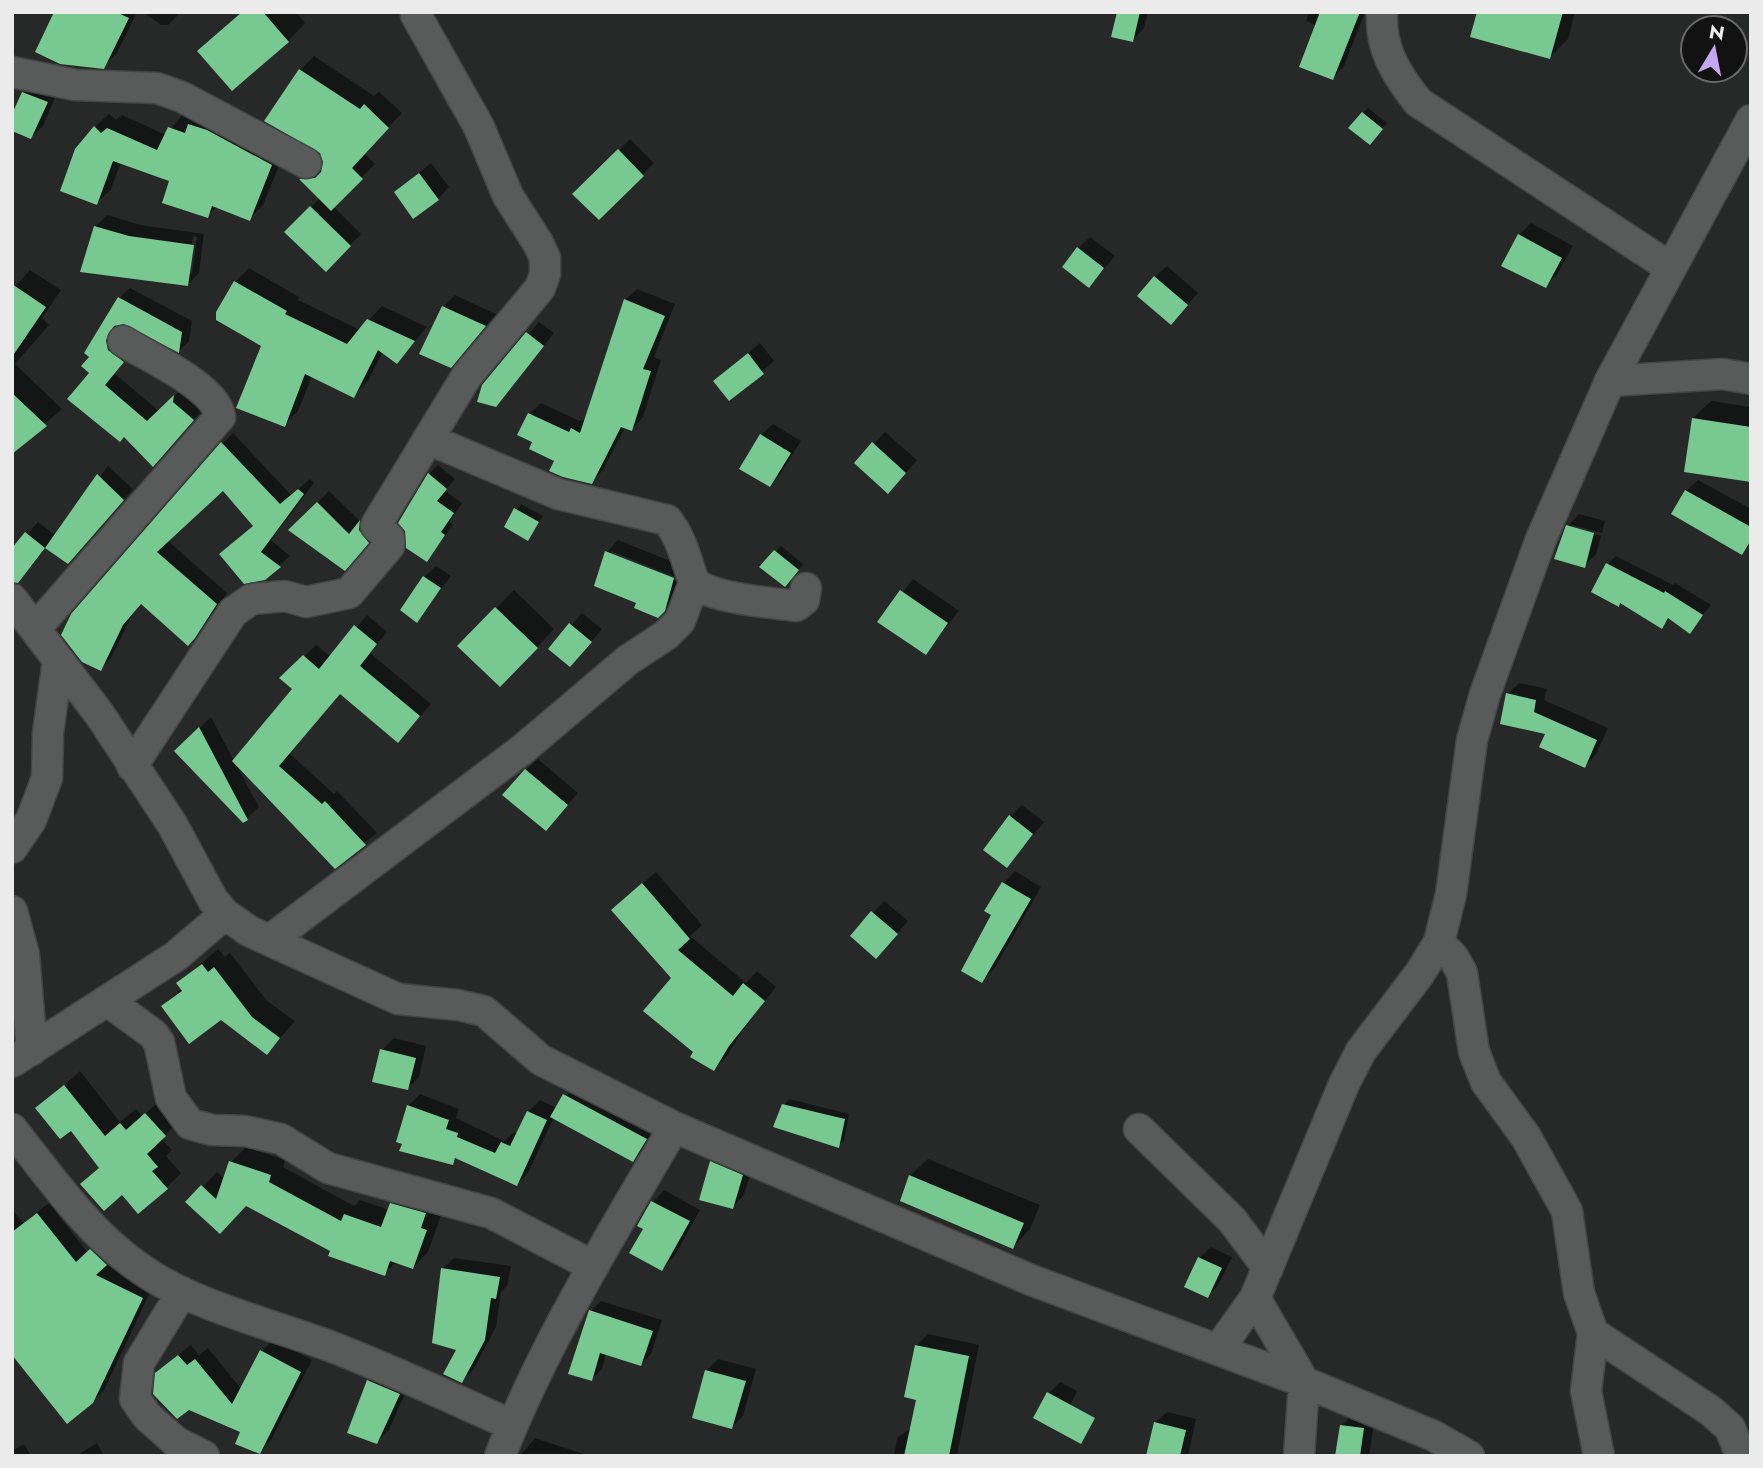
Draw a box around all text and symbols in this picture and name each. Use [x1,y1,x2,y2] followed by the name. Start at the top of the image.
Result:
[1679,14,1749,84] north arrow
[1707,18,1727,47] text: N

